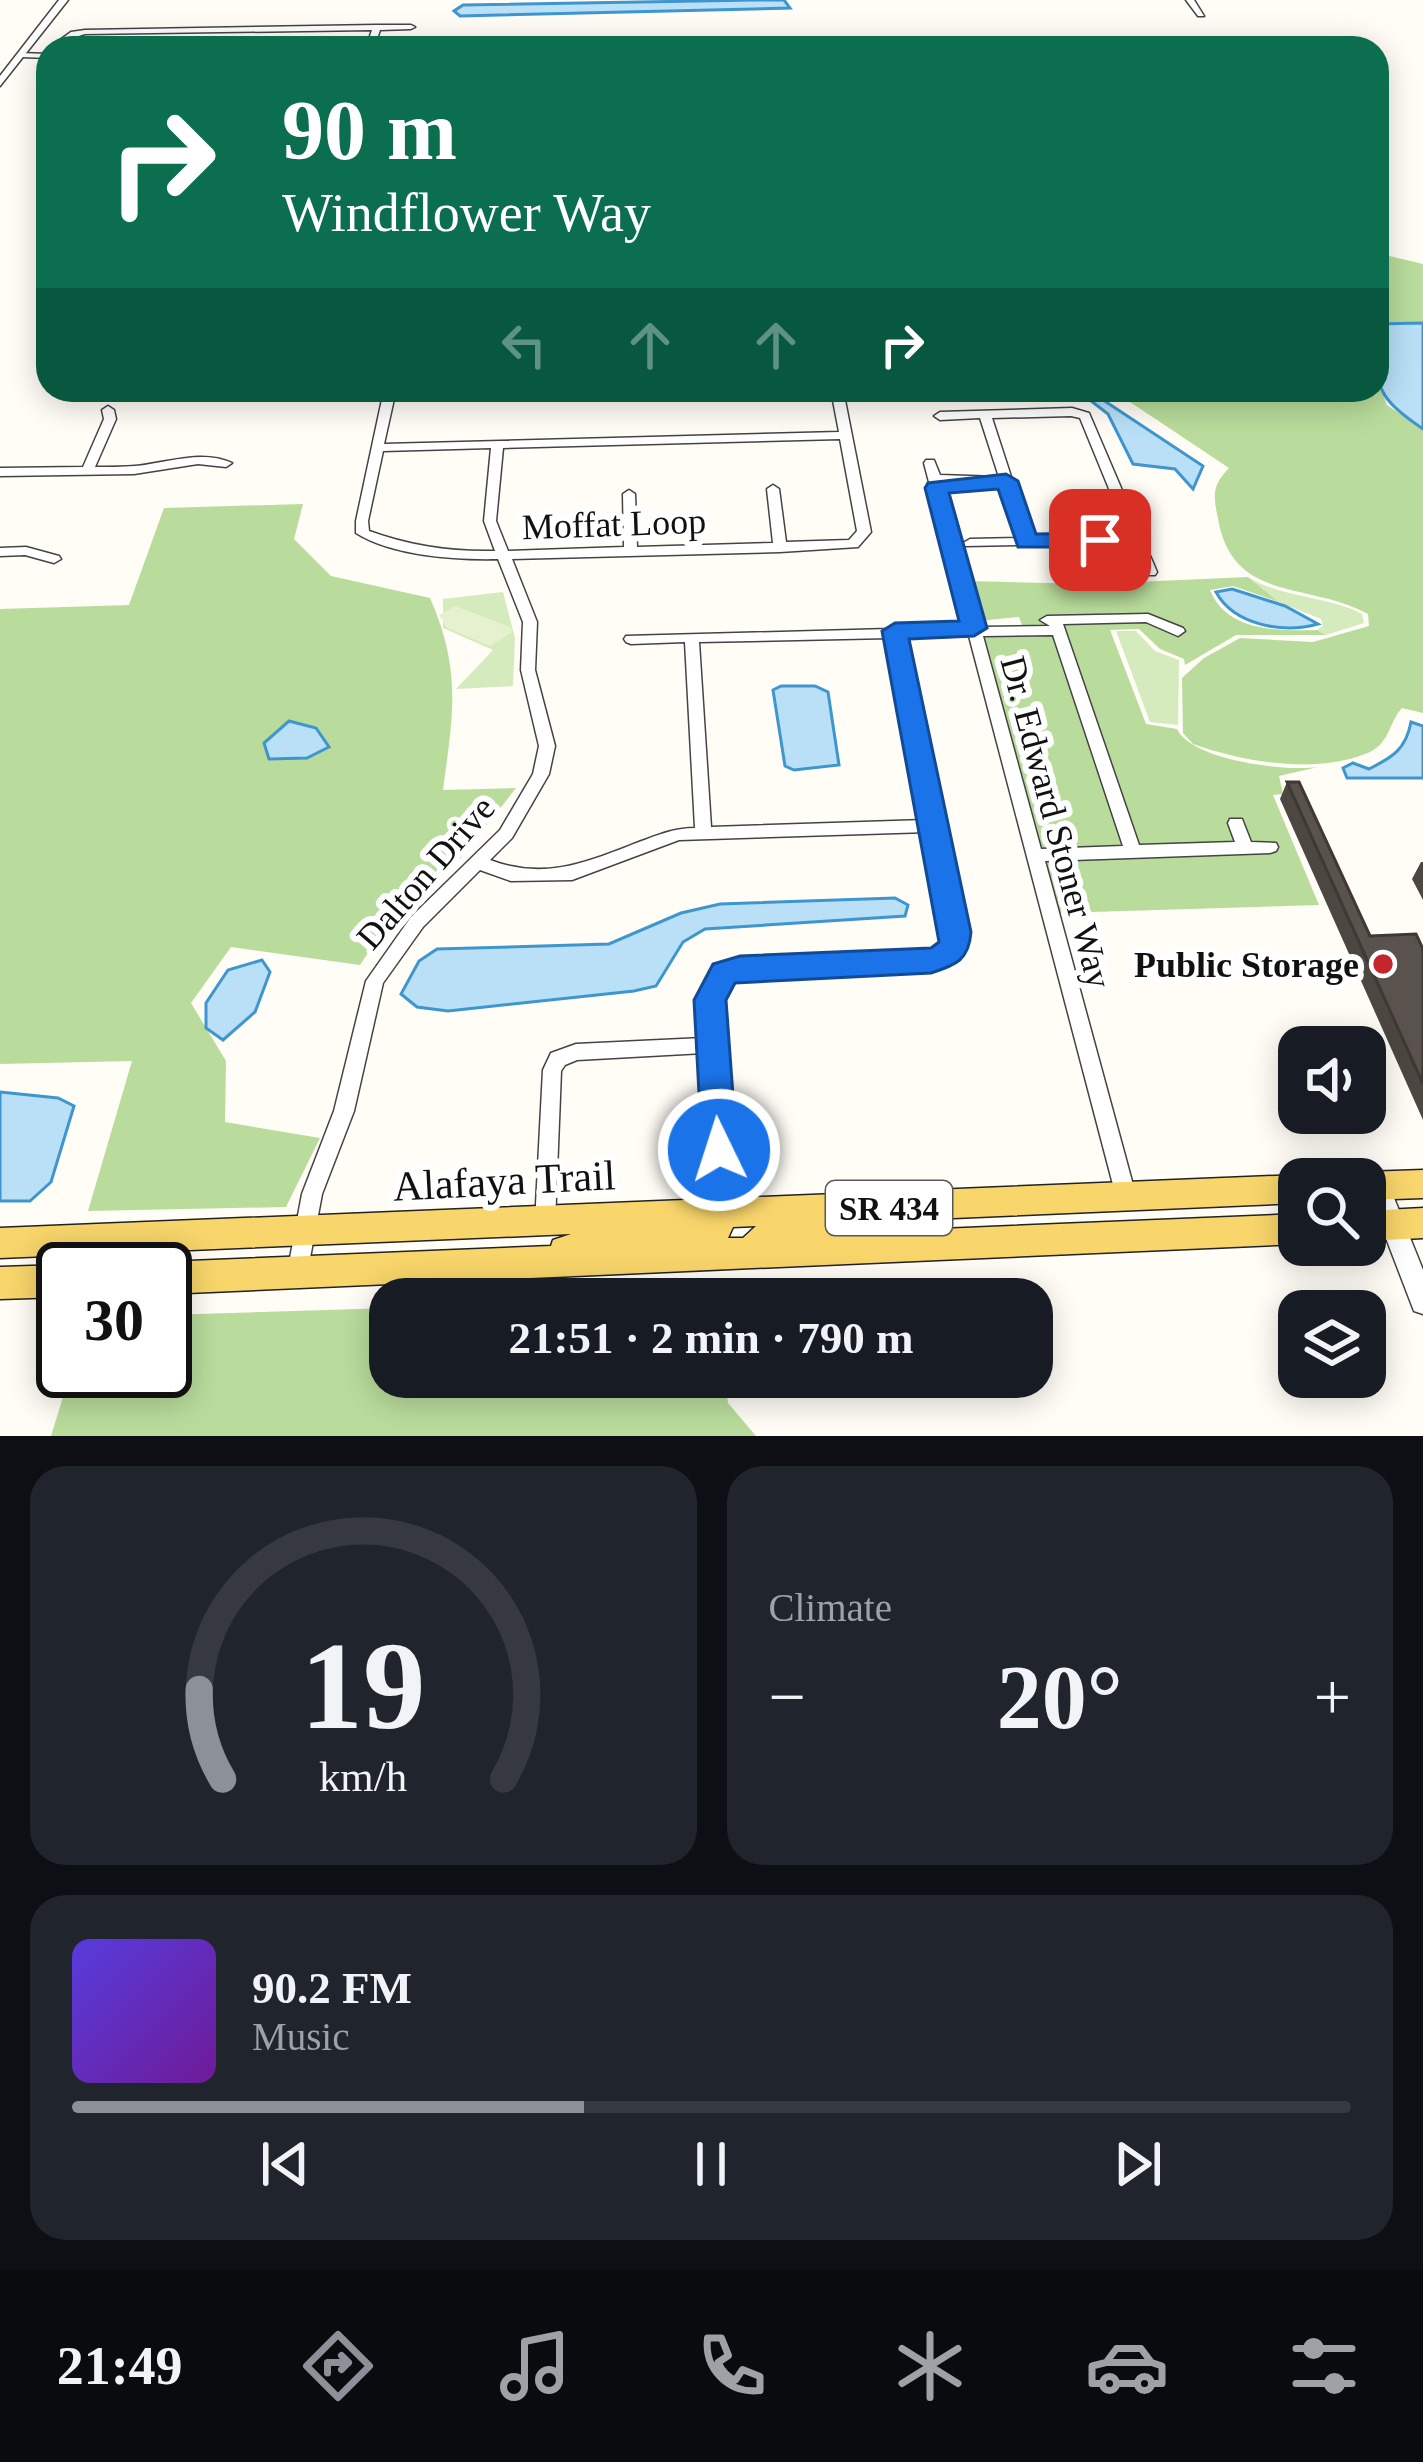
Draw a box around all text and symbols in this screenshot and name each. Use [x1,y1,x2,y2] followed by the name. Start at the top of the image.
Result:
[84,84,240,240] icon: right
[282,84,457,177] text: 90 m
[282,183,651,243] text: Windflower Way
[491,312,557,378] icon: left
[617,312,683,378] icon: ahead
[743,312,809,378] icon: ahead
[869,312,935,378] icon: right
[1049,489,1151,591] pin
[521,501,707,547] street label: Moffat Loop
[1067,507,1133,573] icon: arrive
[992,652,1120,993] street label: Dr. Edward Stoner Way
[349,788,503,957] street label: Dalton Drive
[1134,945,1359,985] place label: Public Storage
[1370,951,1396,977] marker: Public Storage
[1278,1026,1386,1398] map controls
[1278,1026,1386,1134] button: sound
[656,1087,782,1213] position arrow
[392,1152,617,1210] street label: Alafaya Trail
[1278,1158,1386,1266] button: search
[826,1181,952,1235] road number: SR 434
[36,1242,192,1398] speed limit sign: 30
[1278,1290,1386,1398] button: layers
[509,1313,914,1363] text: 21:51 · 2 min · 790 m
[769,1586,892,1629] text: Climate
[301,1617,426,1755] text: 19
[997,1648,1123,1747] text: 20°
[769,1660,806,1733] text: −
[1314,1660,1351,1733] text: +
[319,1752,407,1799] text: km/h
[252,1963,412,2013] text: 90.2 FM
[252,2015,350,2058] text: Music
[252,2131,318,2197] icon: previous
[678,2131,744,2197] icon: pause
[1105,2131,1171,2197] icon: next
[296,2324,380,2408] icon: directions
[493,2324,577,2408] icon: music
[690,2324,774,2408] icon: phone
[888,2324,972,2408] icon: climate
[1085,2324,1169,2408] icon: car
[1282,2324,1366,2408] icon: filters
[57,2336,183,2396] text: 21:49

